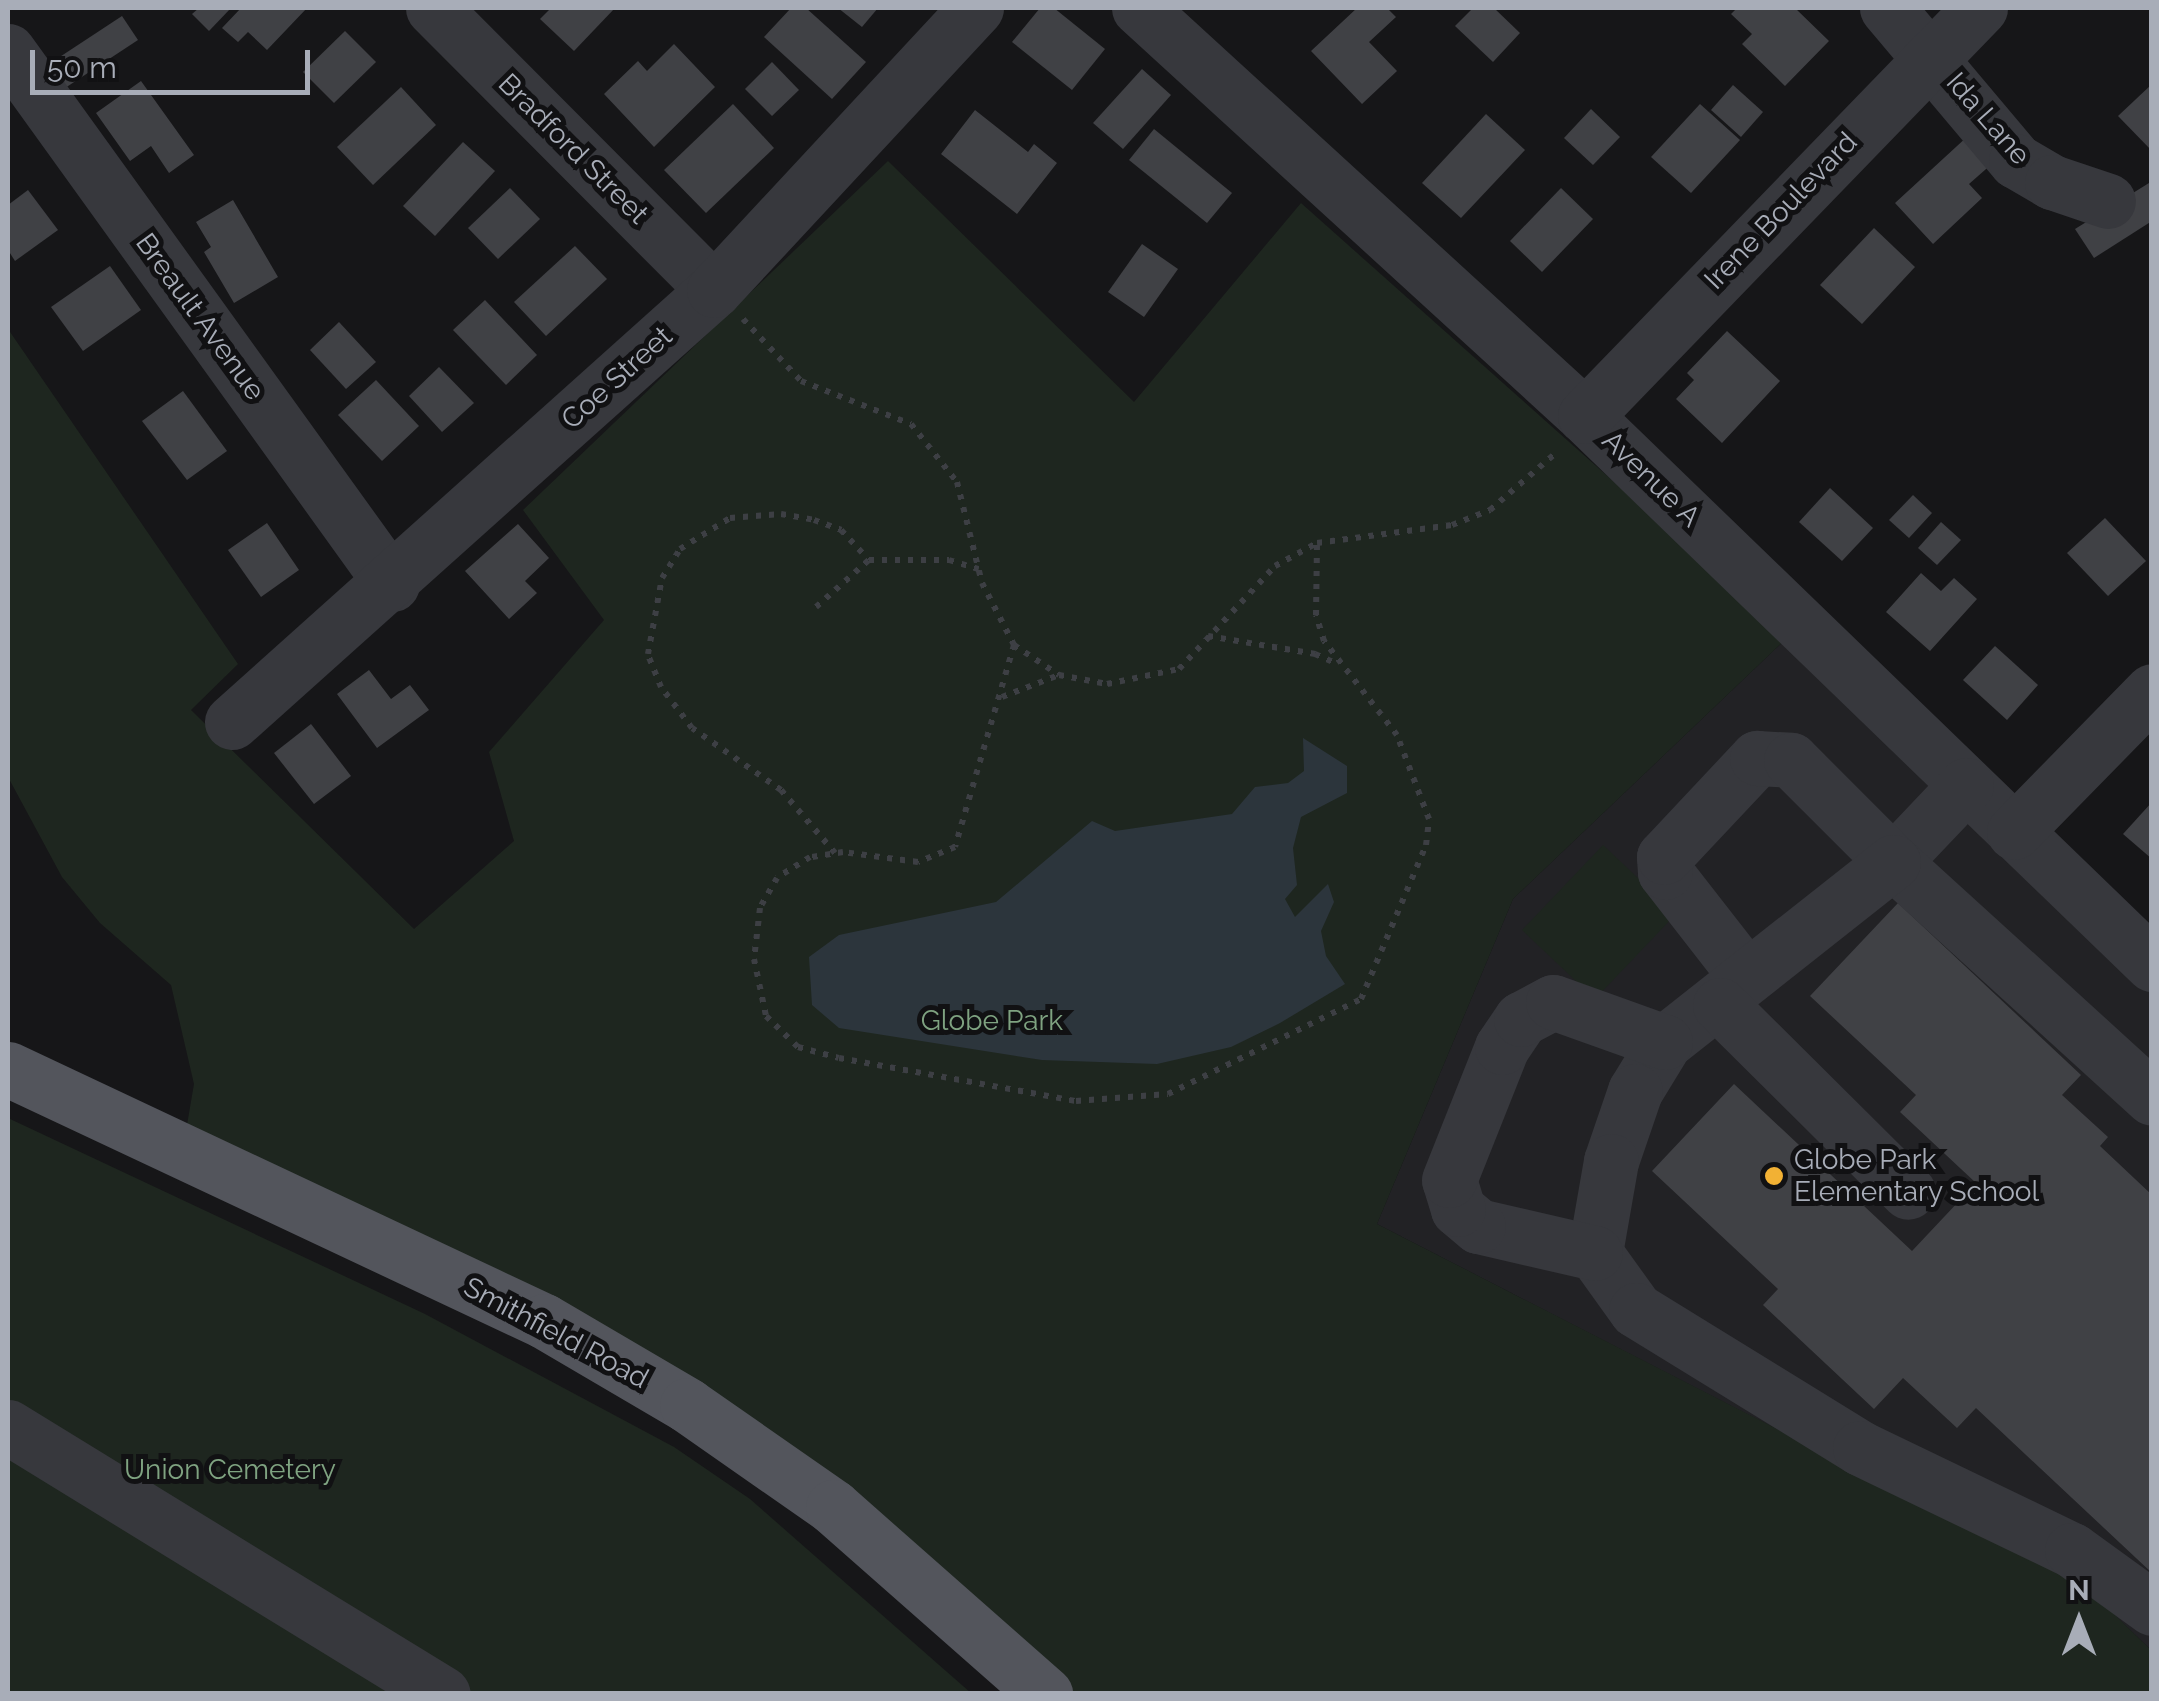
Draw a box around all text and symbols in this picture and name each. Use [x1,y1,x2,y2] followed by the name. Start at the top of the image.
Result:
[35,30,315,92] scale bar
[47,50,117,85] text: 50 m
[1939,66,2037,172] street label: Ida Lane
[491,67,655,231] street label: Bradford Street
[1698,126,1864,296] street label: Irene Boulevard
[128,227,272,407] street label: Breault Avenue
[555,320,679,436] street label: Coe Street
[1595,424,1707,534] street label: Avenue A
[921,1004,1063,1038] park label: Globe Park
[1794,1143,2040,1209] place label: Globe Park Elementary School
[1763,1165,1785,1187] marker: Globe Park Elementary School
[458,1270,654,1396] street label: Smithfield Road
[124,1453,336,1487] park label: Union Cemetery
[2029,1571,2129,1671] north arrow
[2068,1574,2090,1607] text: N

